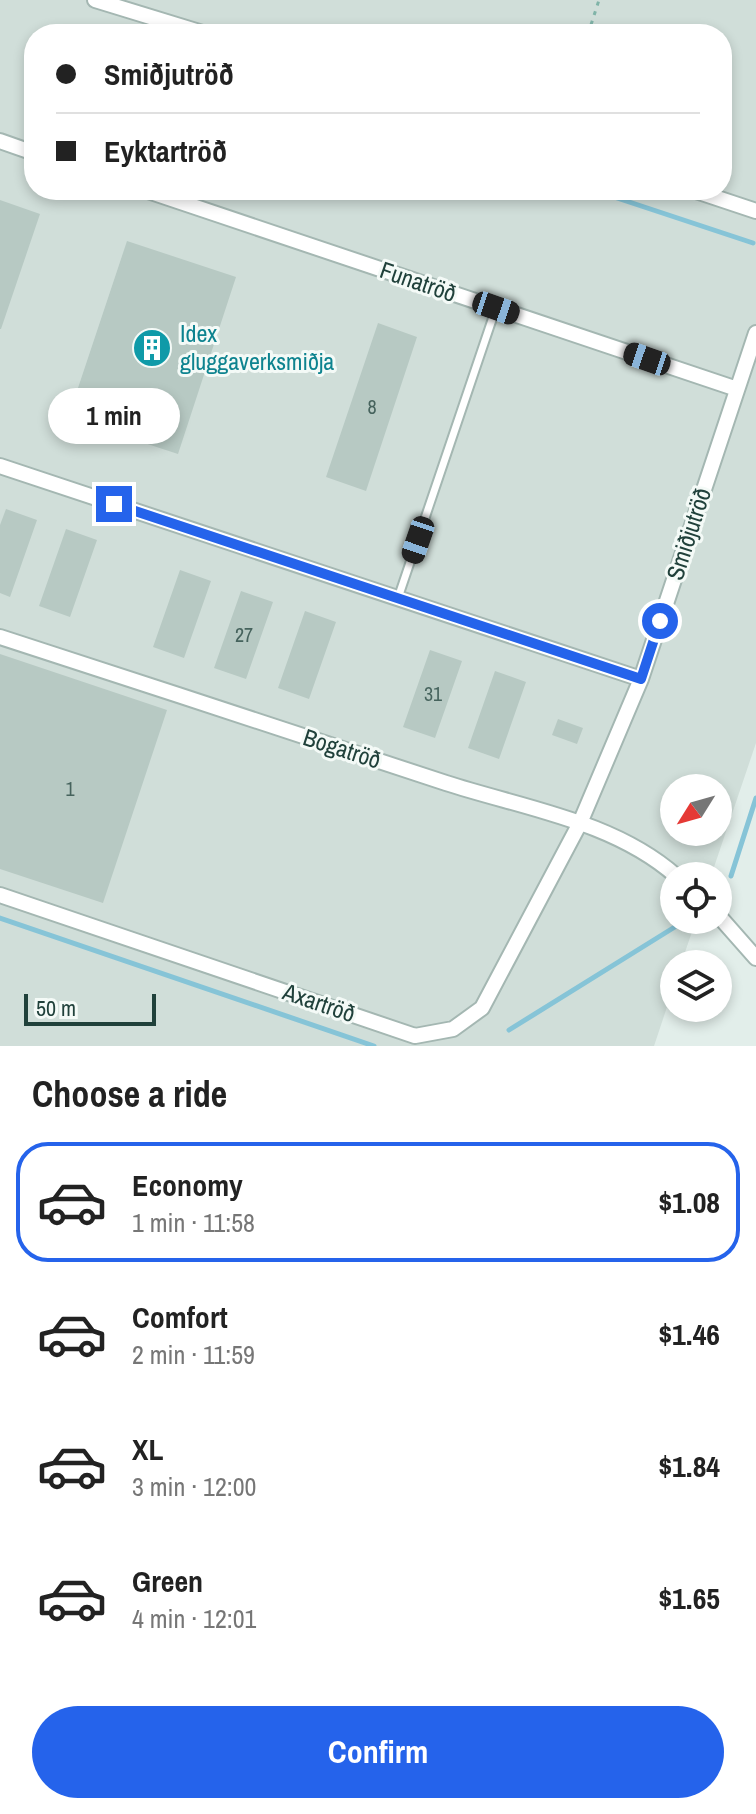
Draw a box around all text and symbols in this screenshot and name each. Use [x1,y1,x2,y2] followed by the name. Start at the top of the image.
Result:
[104,54,234,94] text: Smiðjutröð
[104,131,227,171] text: Eyktartröð
[376,253,461,309] street label: Funatröð
[469,289,523,327] car
[180,317,334,377] place label: Idex gluggaverksmiðja
[131,327,173,369] building icon: Idex gluggaverksmiðja
[620,340,674,378] car
[48,388,180,444] callout: 1 min
[367,393,377,420] house number: 8
[86,398,142,433] text: 1 min
[658,483,718,584] street label: Smiðjutröð
[96,486,132,522] route end
[399,513,437,567] car
[642,603,678,639] route start
[235,621,253,648] house number: 27
[424,680,442,707] house number: 31
[299,720,385,776] street label: Bogatröð
[660,774,732,846] north arrow
[660,774,732,1022] map controls
[65,775,75,802] house number: 1
[660,862,732,934] button: locate
[660,950,732,1022] button: layers
[278,974,360,1029] street label: Axartröð
[24,990,156,1026] scale bar
[36,993,76,1023] text: 50 m
[32,1070,227,1118] text: Choose a ride
[132,1165,243,1205] text: Economy
[36,1166,108,1238] icon: car
[658,1182,720,1222] text: $1.08
[132,1205,255,1240] text: 1 min · 11:58
[132,1297,228,1337] text: Comfort
[36,1298,108,1370] icon: car
[658,1314,720,1354] text: $1.46
[132,1337,255,1372] text: 2 min · 11:59
[132,1429,163,1469] text: XL
[36,1430,108,1502] icon: car
[658,1446,720,1486] text: $1.84
[132,1469,256,1504] text: 3 min · 12:00
[132,1561,203,1601] text: Green
[36,1562,108,1634] icon: car
[658,1578,720,1618] text: $1.65
[132,1601,256,1636] text: 4 min · 12:01
[32,1706,724,1798] button: Confirm

